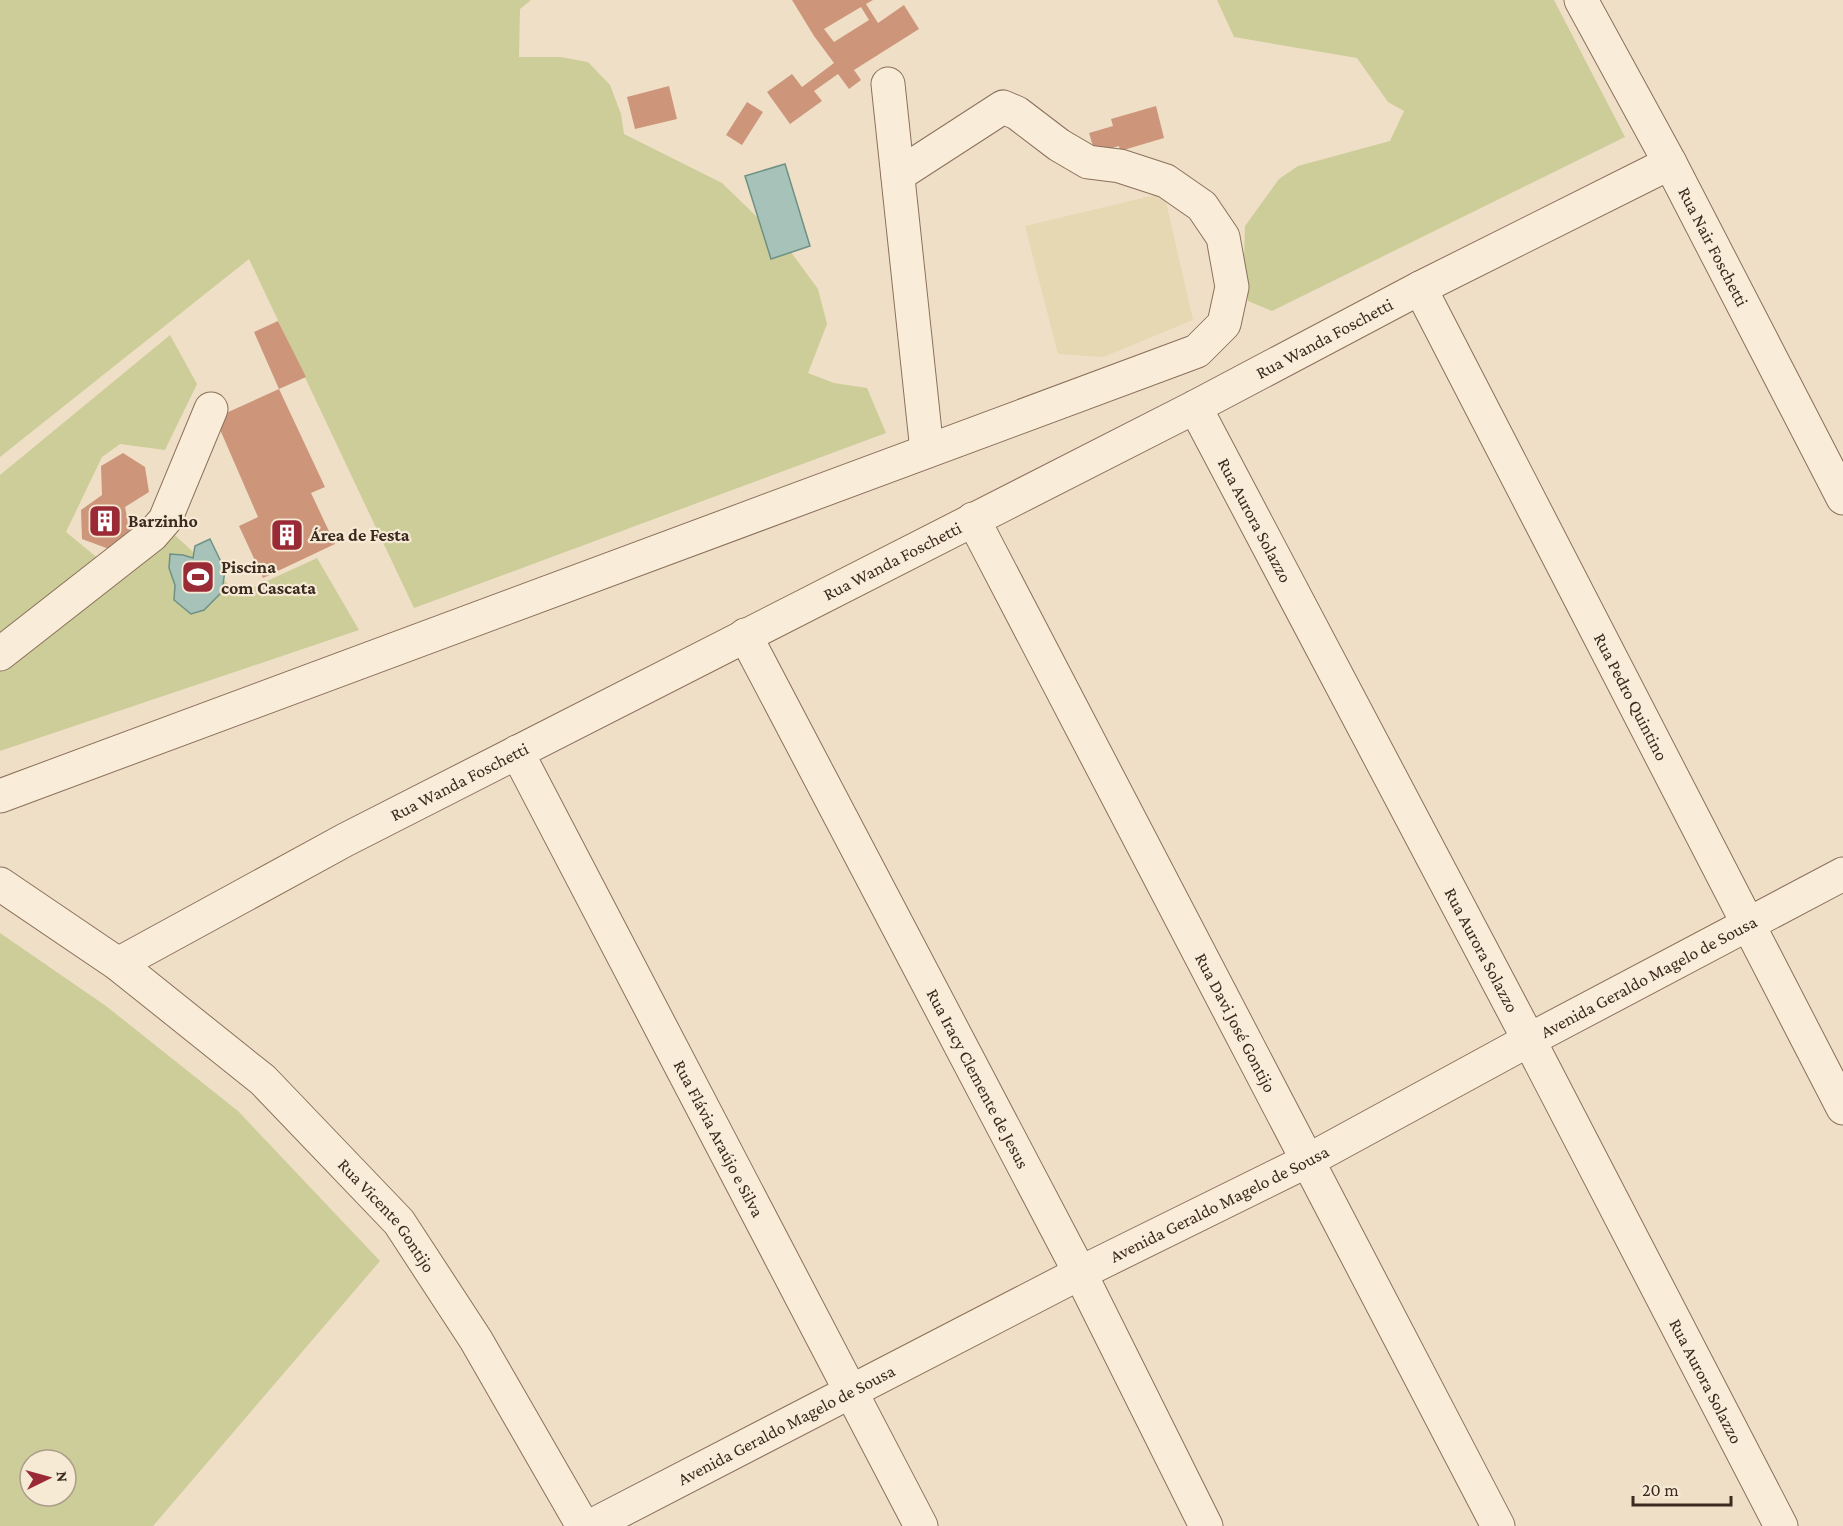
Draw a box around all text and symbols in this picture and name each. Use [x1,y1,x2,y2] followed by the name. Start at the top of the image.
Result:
[1674,184,1753,310] street label: Rua Nair Foschetti
[1253,294,1397,383] street label: Rua Wanda Foschetti
[1214,455,1296,586] street label: Rua Aurora Solazzo
[87,503,123,539] building icon: Barzinho
[128,511,198,531] place label: Barzinho
[269,517,305,553] building icon: Área de Festa
[820,518,965,605] street label: Rua Wanda Foschetti
[309,525,410,545] place label: Área de Festa
[221,557,316,598] place label: Piscina com Cascata
[180,559,216,595] sports icon: Piscina com Cascata
[1590,630,1672,764] street label: Rua Pedro Quintino
[387,738,532,825] street label: Rua Wanda Foschetti
[1440,884,1523,1016] street label: Rua Aurora Solazzo
[1537,911,1760,1042] street label: Avenida Geraldo Magelo de Sousa
[1191,950,1280,1096] street label: Rua Davi José Gontijo
[923,985,1033,1172] street label: Rua Iracy Clemente de Jesus
[670,1057,768,1220] street label: Rua Flávia Araújo e Silva
[1107,1141,1332,1267] street label: Avenida Geraldo Magelo de Sousa
[334,1155,439,1276] street label: Rua Vicente Gontijo
[1665,1315,1747,1447] street label: Rua Aurora Solazzo
[674,1360,898,1489] street label: Avenida Geraldo Magelo de Sousa
[18,1448,78,1508] north arrow
[1633,1469,1730,1507] scale bar
[54,1471,71,1483] text: N
[1642,1480,1679,1500] text: 20 m

